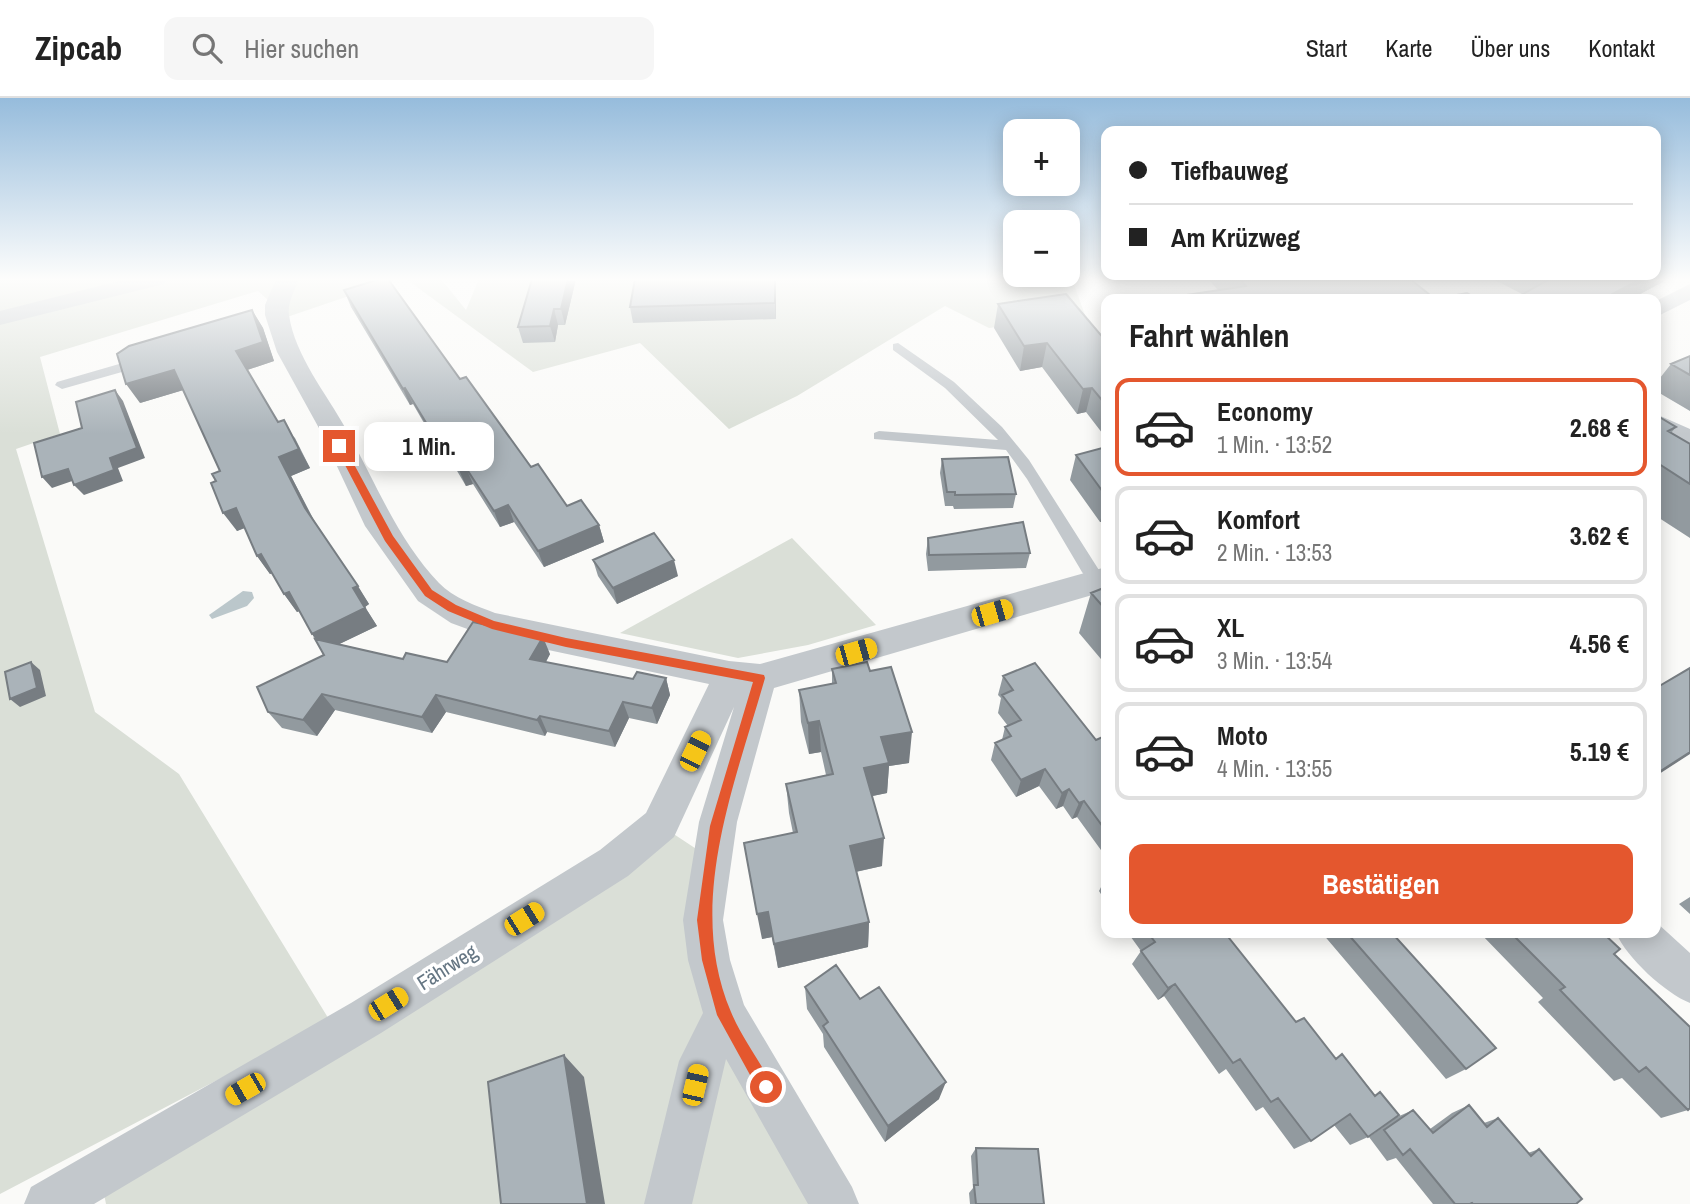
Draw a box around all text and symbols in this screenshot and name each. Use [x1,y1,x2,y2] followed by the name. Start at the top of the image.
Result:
[164,17,654,80] search box
[35,26,122,70] text: Zipcab
[188,29,226,67] icon: search
[244,31,359,66] text: Hier suchen
[1306,32,1347,64] text: Start
[1385,32,1432,64] text: Karte
[1470,32,1550,64] text: Über uns
[1588,32,1655,64] text: Kontakt
[1003,119,1080,287] map controls
[1003,119,1080,196] button: +
[1171,153,1288,188] text: Tiefbauweg
[1003,210,1080,287] button: −
[1171,220,1300,255] text: Am Krüzweg
[1129,314,1290,357] text: Fahrt wählen
[1217,394,1313,429] text: Economy
[1133,396,1196,459] icon: car
[1570,410,1629,445] text: 2.68 €
[364,422,493,470] callout: 1 Min.
[1217,429,1332,460] text: 1 Min. · 13:52
[323,430,355,462] route end
[402,431,456,462] text: 1 Min.
[1217,502,1300,537] text: Komfort
[1133,504,1196,567] icon: car
[1570,518,1629,553] text: 3.62 €
[1217,537,1332,568] text: 2 Min. · 13:53
[969,597,1016,629] car
[1217,610,1244,645] text: XL
[1133,612,1196,675] icon: car
[1570,626,1629,661] text: 4.56 €
[833,636,880,668] car
[1217,645,1332,676] text: 3 Min. · 13:54
[1217,718,1268,753] text: Moto
[1133,720,1196,783] icon: car
[677,728,714,774] car
[1570,734,1629,769] text: 5.19 €
[1217,753,1332,784] text: 4 Min. · 13:55
[1129,844,1633,924] button: Bestätigen
[501,899,548,939] car
[411,937,483,997] street label: Fährweg
[365,984,412,1024] car
[681,1062,710,1108] car
[222,1069,269,1109] car
[750,1071,782,1103] route start

